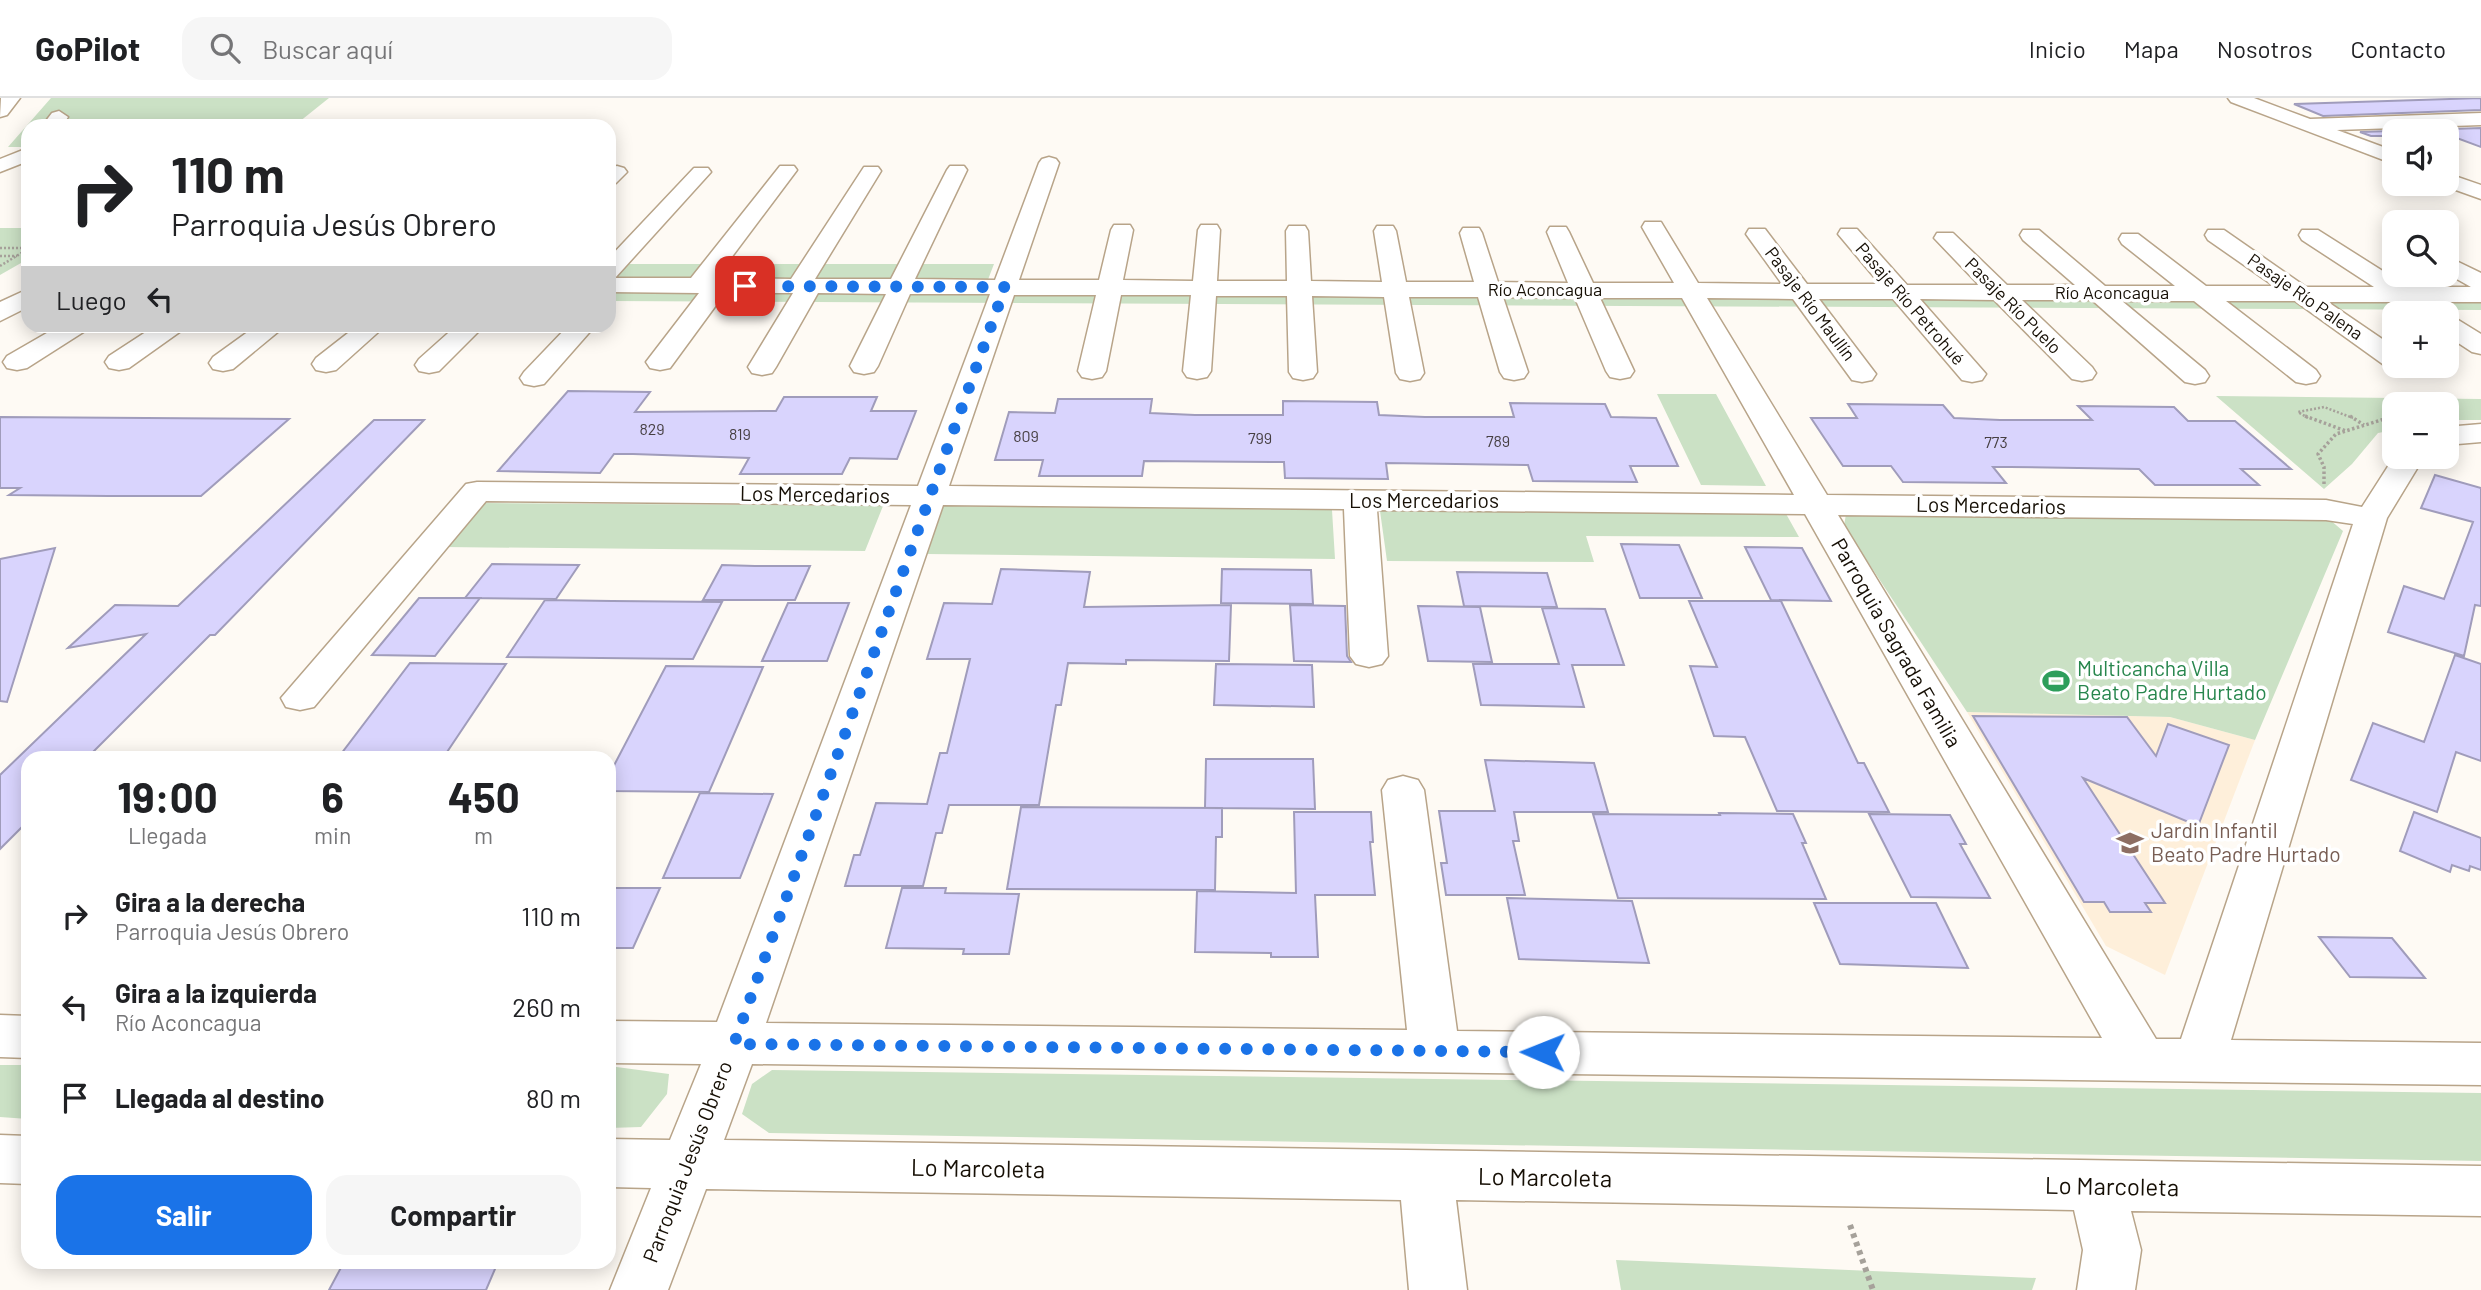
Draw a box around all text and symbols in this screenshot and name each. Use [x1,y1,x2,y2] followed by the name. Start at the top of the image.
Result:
[182,17,672,80] search box
[35,28,140,68] text: GoPilot
[206,29,244,67] icon: search
[262,33,393,64] text: Buscar aquí
[2029,34,2086,63] text: Inicio
[2124,34,2179,63] text: Mapa
[2217,34,2313,63] text: Nosotros
[2351,34,2446,63] text: Contacto
[2382,119,2459,469] map controls
[2382,119,2459,196] button: sound
[171,144,285,203] text: 110 m
[56,147,147,238] icon: right
[171,204,497,242] text: Parroquia Jesús Obrero
[2382,210,2459,287] button: search
[1852,238,1970,369] street label: Pasaje Río Petrohué
[1761,242,1861,365] street label: Pasaje Río Maullín
[2244,248,2368,344] street label: Pasaje Río Palena
[1961,252,2067,358] street label: Pasaje Río Puelo
[715,256,775,316] pin
[726,267,764,305] icon: arrive
[1488,278,1602,300] street label: Río Aconcagua
[141,280,179,318] icon: left
[2055,281,2169,303] street label: Río Aconcagua
[56,284,127,315] text: Luego
[2382,301,2459,378] button: +
[2382,392,2459,469] button: −
[639,419,665,438] house number: 829
[729,424,751,443] house number: 819
[1013,426,1039,445] house number: 809
[1248,428,1272,447] house number: 799
[1486,431,1510,450] house number: 789
[1984,432,2008,451] house number: 773
[740,480,890,507] street label: Los Mercedarios
[1349,487,1499,512] street label: Los Mercedarios
[1916,491,2066,518] street label: Los Mercedarios
[1827,533,1967,751] street label: Parroquia Sagrada Familia
[2077,655,2267,704] place label: Multicancha Villa Beato Padre Hurtado
[2041,666,2071,696] sports icon: Multicancha Villa Beato Padre Hurtado
[117,771,218,821] text: 19:00
[321,771,344,821] text: 6
[448,771,520,821] text: 450
[2151,817,2341,866] place label: Jardin Infantil Beato Padre Hurtado
[128,821,207,849] text: Llegada
[314,821,351,849] text: min
[474,821,493,849] text: m
[2115,828,2145,858] school or university icon: Jardin Infantil Beato Padre Hurtado
[115,886,305,917] text: Gira a la derecha
[56,897,94,935] icon: right
[521,900,581,931] text: 110 m
[115,917,349,945] text: Parroquia Jesús Obrero
[115,977,317,1008] text: Gira a la izquierda
[56,988,94,1026] icon: left
[512,991,581,1022] text: 260 m
[115,1008,262,1036] text: Río Aconcagua
[1506,1015,1580,1089] position arrow
[637,1057,737,1266] street label: Parroquia Jesús Obrero
[56,1079,94,1117] icon: arrive
[115,1082,324,1113] text: Llegada al destino
[526,1082,581,1113] text: 80 m
[911,1152,1045,1183] street label: Lo Marcoleta
[1478,1161,1612,1192] street label: Lo Marcoleta
[2045,1170,2179,1201] street label: Lo Marcoleta
[56,1175,312,1255] button: Salir
[326,1175,581,1255] button: Compartir

